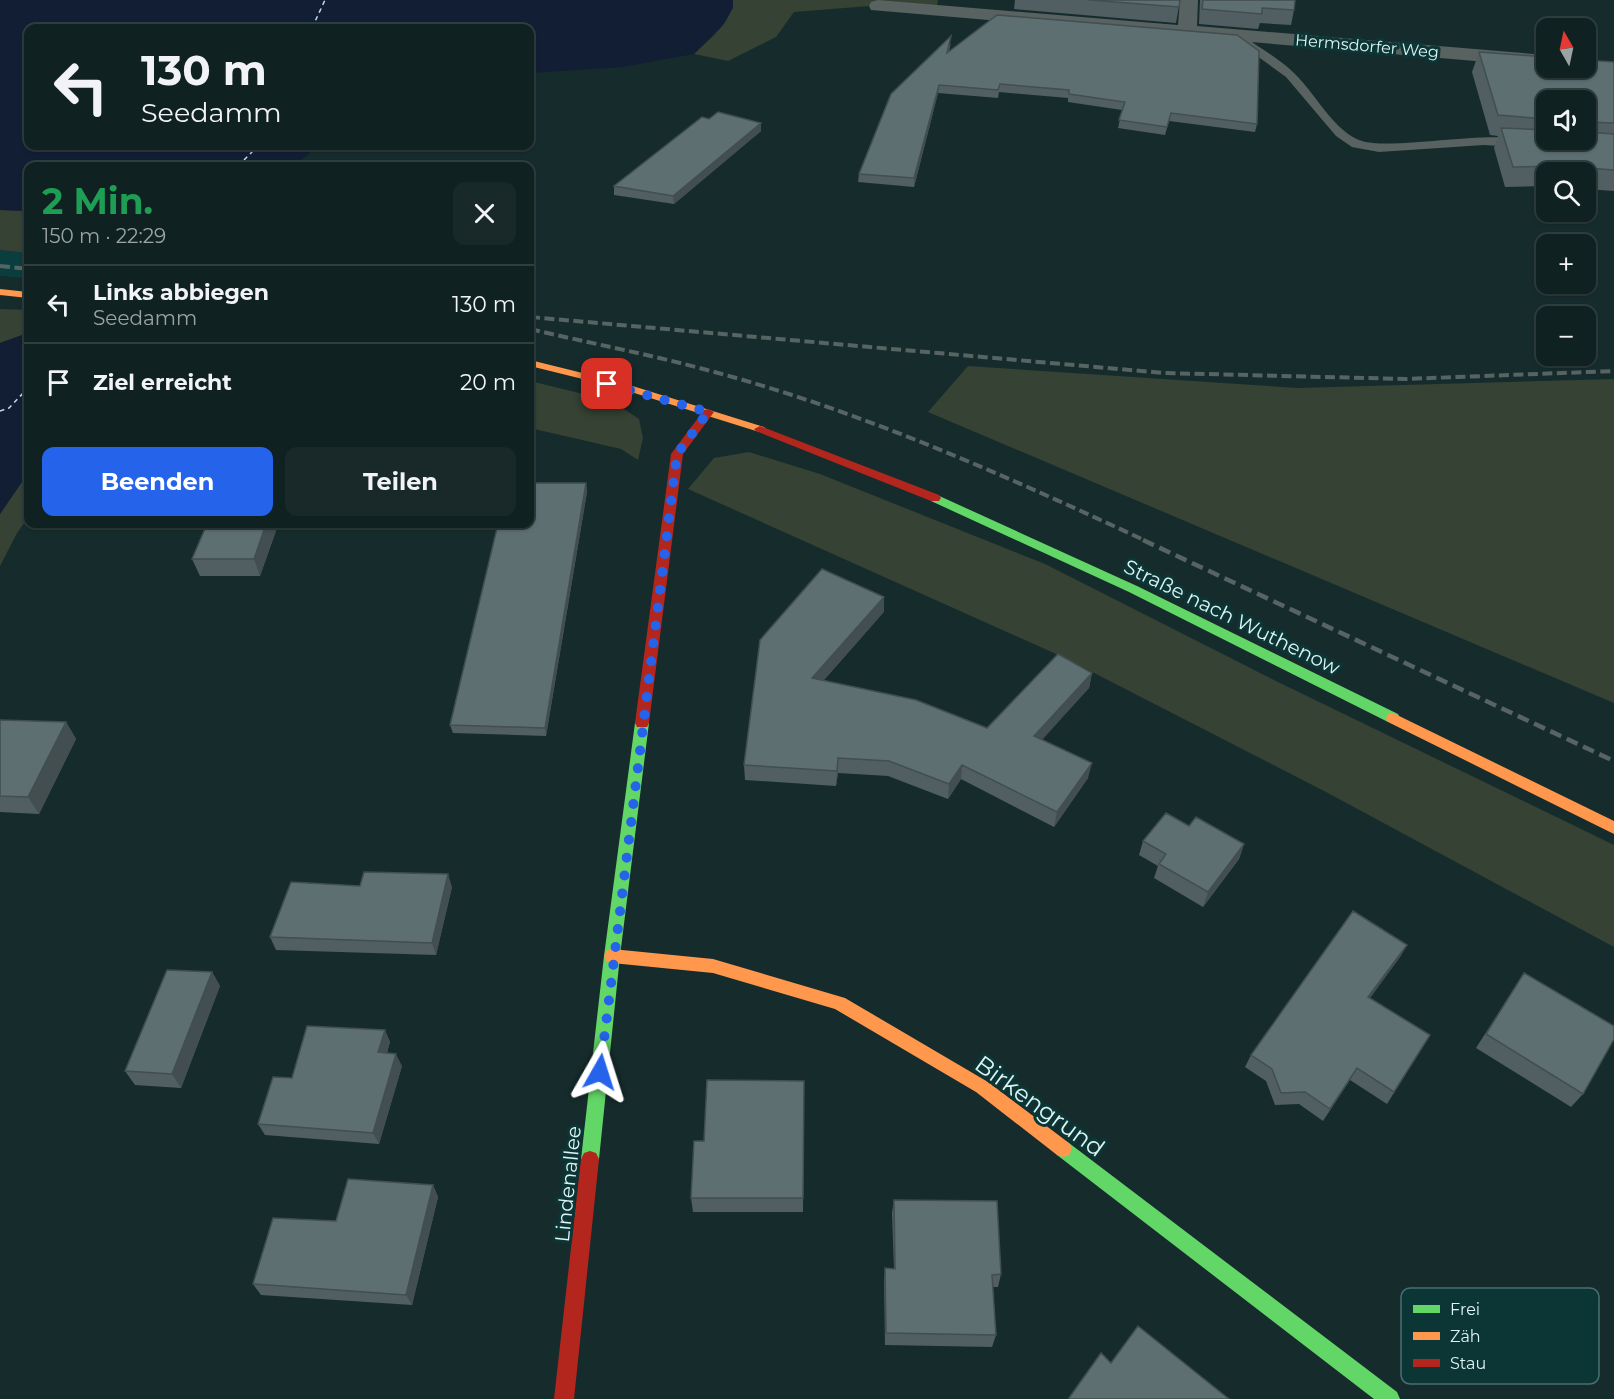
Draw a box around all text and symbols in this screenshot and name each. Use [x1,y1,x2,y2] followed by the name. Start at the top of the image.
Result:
[1536,18,1596,78] north arrow
[1536,18,1596,366] map controls
[1294,30,1440,62] street label: Hermsdorfer Weg
[141,44,267,96] text: 130 m
[42,48,120,126] icon: left
[1536,90,1596,150] button: sound
[141,96,282,129] text: Seedamm
[1536,162,1596,222] button: search
[42,179,153,223] text: 2 Min.
[453,182,516,245] button: close
[42,224,166,248] text: 150 m · 22:29
[1536,234,1596,294] button: +
[93,279,269,306] text: Links abbiegen
[42,288,75,321] icon: left
[452,291,516,318] text: 130 m
[93,306,197,330] text: Seedamm
[1536,306,1596,366] button: −
[581,358,632,409] pin
[42,366,75,399] icon: arrive
[590,367,623,400] icon: arrive
[93,369,232,396] text: Ziel erreicht
[460,369,516,396] text: 20 m
[42,447,273,516] button: Beenden
[285,447,516,516] button: Teilen
[1120,554,1344,680] street label: Straße nach Wuthenow
[568,1040,632,1104] position arrow
[969,1049,1111,1163] street label: Birkengrund
[550,1125,586,1243] street label: Lindenallee
[1401,1288,1599,1384] legend
[1450,1300,1480,1319] text: Frei
[1450,1327,1481,1346] text: Zäh
[1450,1354,1486,1373] text: Stau

